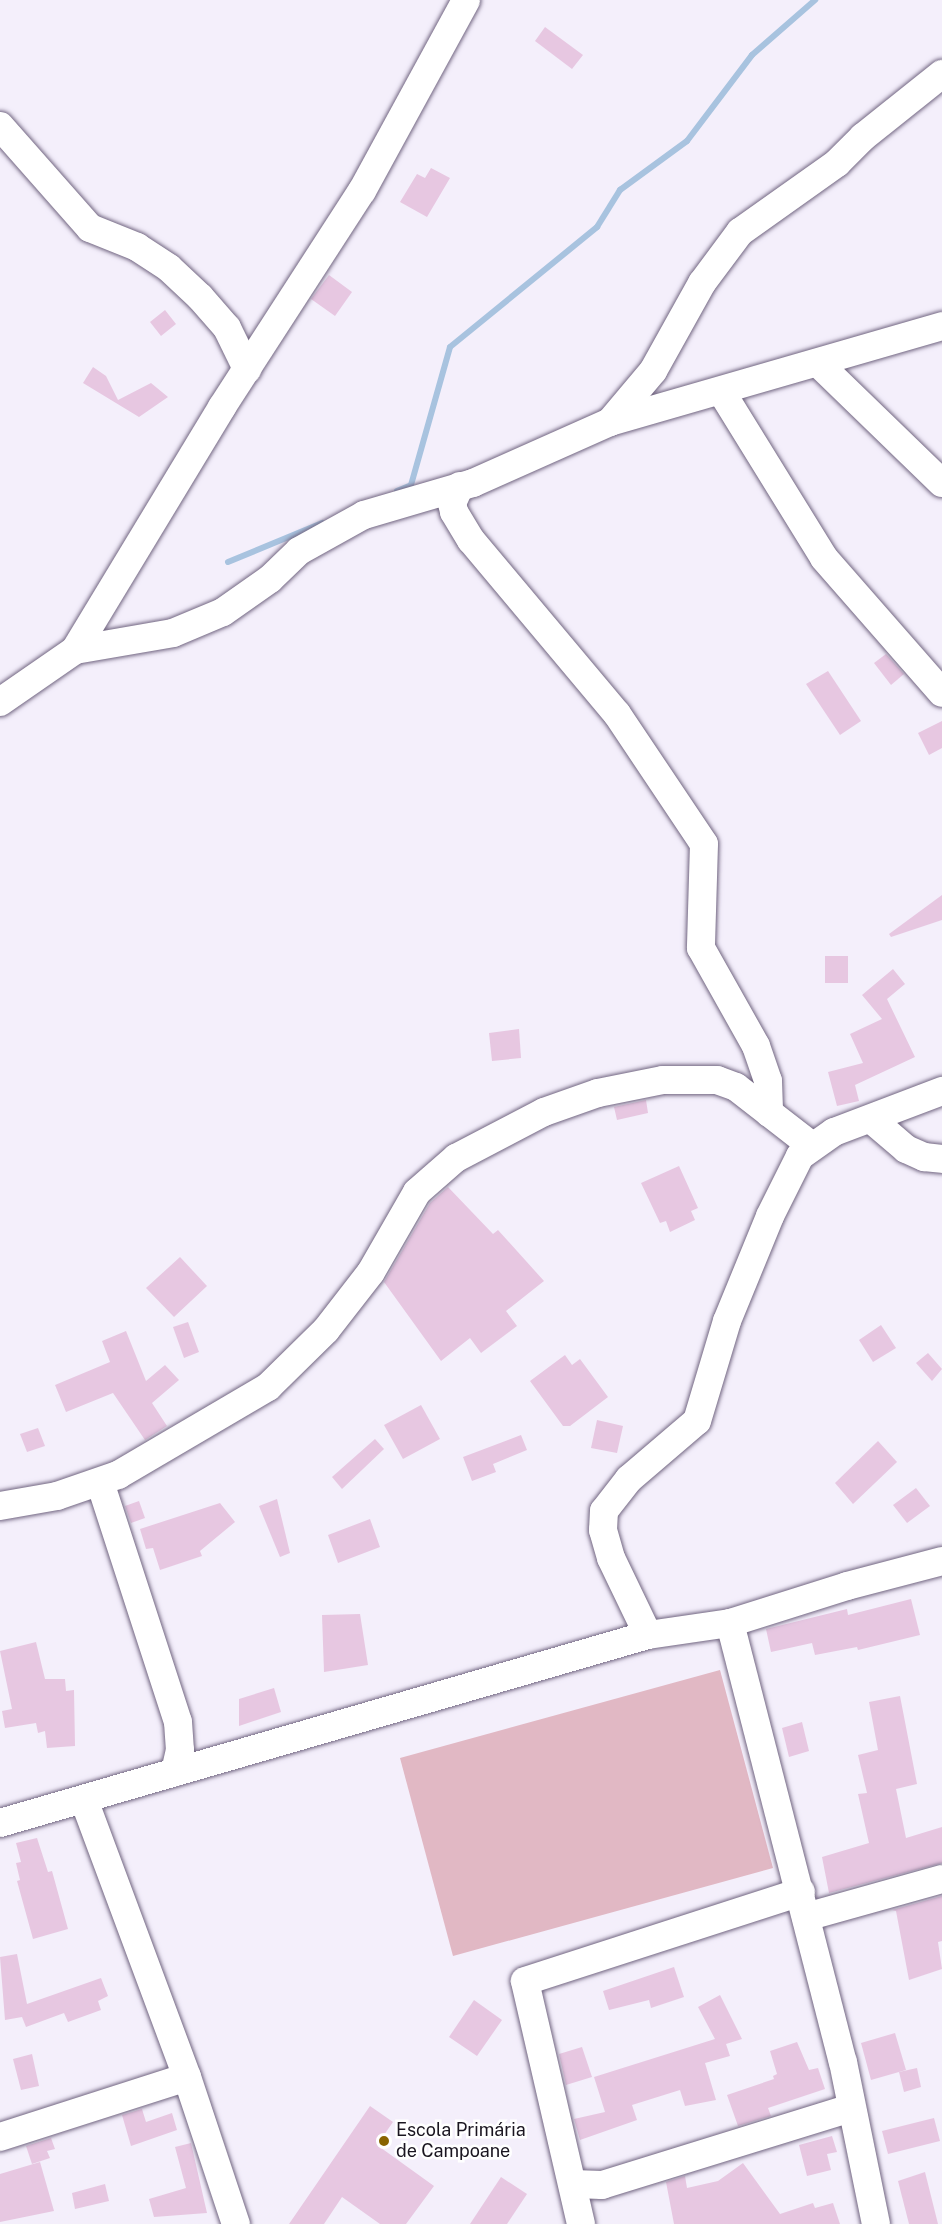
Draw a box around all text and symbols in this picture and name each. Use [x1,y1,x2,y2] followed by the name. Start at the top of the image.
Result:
[396,2120,526,2162] place label: Escola Primária de Campoane
[377,2134,391,2148] marker: Escola Primária de Campoane

